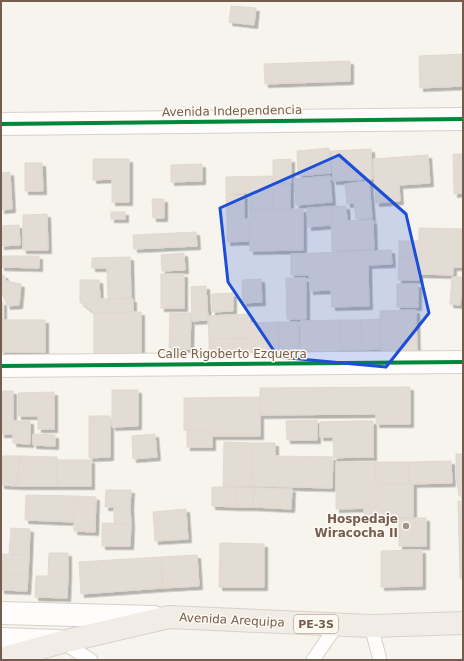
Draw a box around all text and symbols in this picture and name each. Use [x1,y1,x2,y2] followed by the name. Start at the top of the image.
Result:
[162,103,302,119] street label: Avenida Independencia
[157,347,307,361] street label: Calle Rigoberto Ezquerra
[314,512,398,540] place label: Hospedaje Wiracocha II
[401,521,411,531] marker: Hospedaje Wiracocha II
[179,610,285,630] street label: Avenida Arequipa
[294,615,338,633] road number: PE-3S

